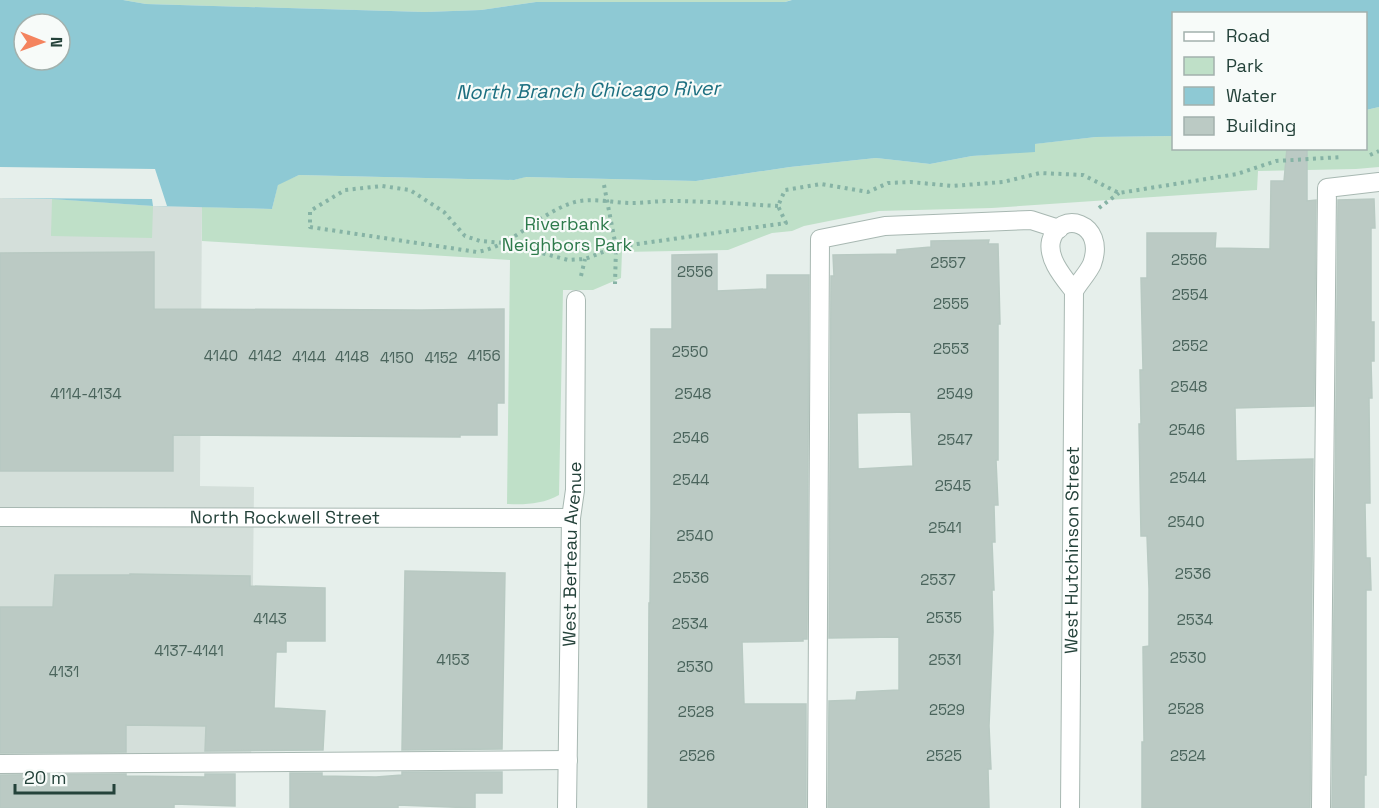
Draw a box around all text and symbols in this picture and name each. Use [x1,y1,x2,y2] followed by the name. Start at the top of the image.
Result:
[12,12,72,72] north arrow
[1172,12,1367,150] legend
[1226,24,1270,47] text: Road
[46,37,67,48] text: N
[1226,54,1264,77] text: Park
[456,75,723,105] water label: North Branch Chicago River
[1226,84,1277,107] text: Water
[1226,114,1296,137] text: Building
[502,212,633,256] park label: Riverbank Neighbors Park
[1171,250,1207,269] house number: 2556
[930,253,966,272] house number: 2557
[677,262,713,281] house number: 2556
[1172,285,1208,304] house number: 2554
[933,294,969,313] house number: 2555
[1172,336,1208,355] house number: 2552
[933,339,969,358] house number: 2553
[672,342,708,361] house number: 2550
[204,346,238,365] house number: 4140
[248,346,282,365] house number: 4142
[467,346,501,365] house number: 4156
[292,347,326,366] house number: 4144
[335,347,369,366] house number: 4148
[380,348,414,367] house number: 4150
[424,348,458,367] house number: 4152
[1171,377,1207,396] house number: 2548
[50,384,122,403] house number: 4114-4134
[675,384,711,403] house number: 2548
[937,384,973,403] house number: 2549
[1169,420,1205,439] house number: 2546
[673,428,709,447] house number: 2546
[937,430,973,449] house number: 2547
[1059,446,1084,654] street label: West Hutchinson Street
[557,461,586,647] street label: West Berteau Avenue
[1170,468,1206,487] house number: 2544
[673,470,709,489] house number: 2544
[935,476,971,495] house number: 2545
[190,505,380,529] street label: North Rockwell Street
[1167,512,1205,531] house number: 2540
[928,518,962,537] house number: 2541
[676,526,714,545] house number: 2540
[1175,564,1211,583] house number: 2536
[673,568,709,587] house number: 2536
[920,570,956,589] house number: 2537
[926,608,962,627] house number: 2535
[253,609,287,628] house number: 4143
[1177,610,1213,629] house number: 2534
[672,614,708,633] house number: 2534
[154,641,224,660] house number: 4137-4141
[1170,648,1206,667] house number: 2530
[436,650,470,669] house number: 4153
[928,650,962,669] house number: 2531
[677,657,713,676] house number: 2530
[49,662,79,681] house number: 4131
[1168,699,1204,718] house number: 2528
[929,700,965,719] house number: 2529
[678,702,714,721] house number: 2528
[679,746,715,765] house number: 2526
[926,746,962,765] house number: 2525
[1170,746,1206,765] house number: 2524
[15,757,114,795] scale bar
[24,766,67,789] text: 20 m

